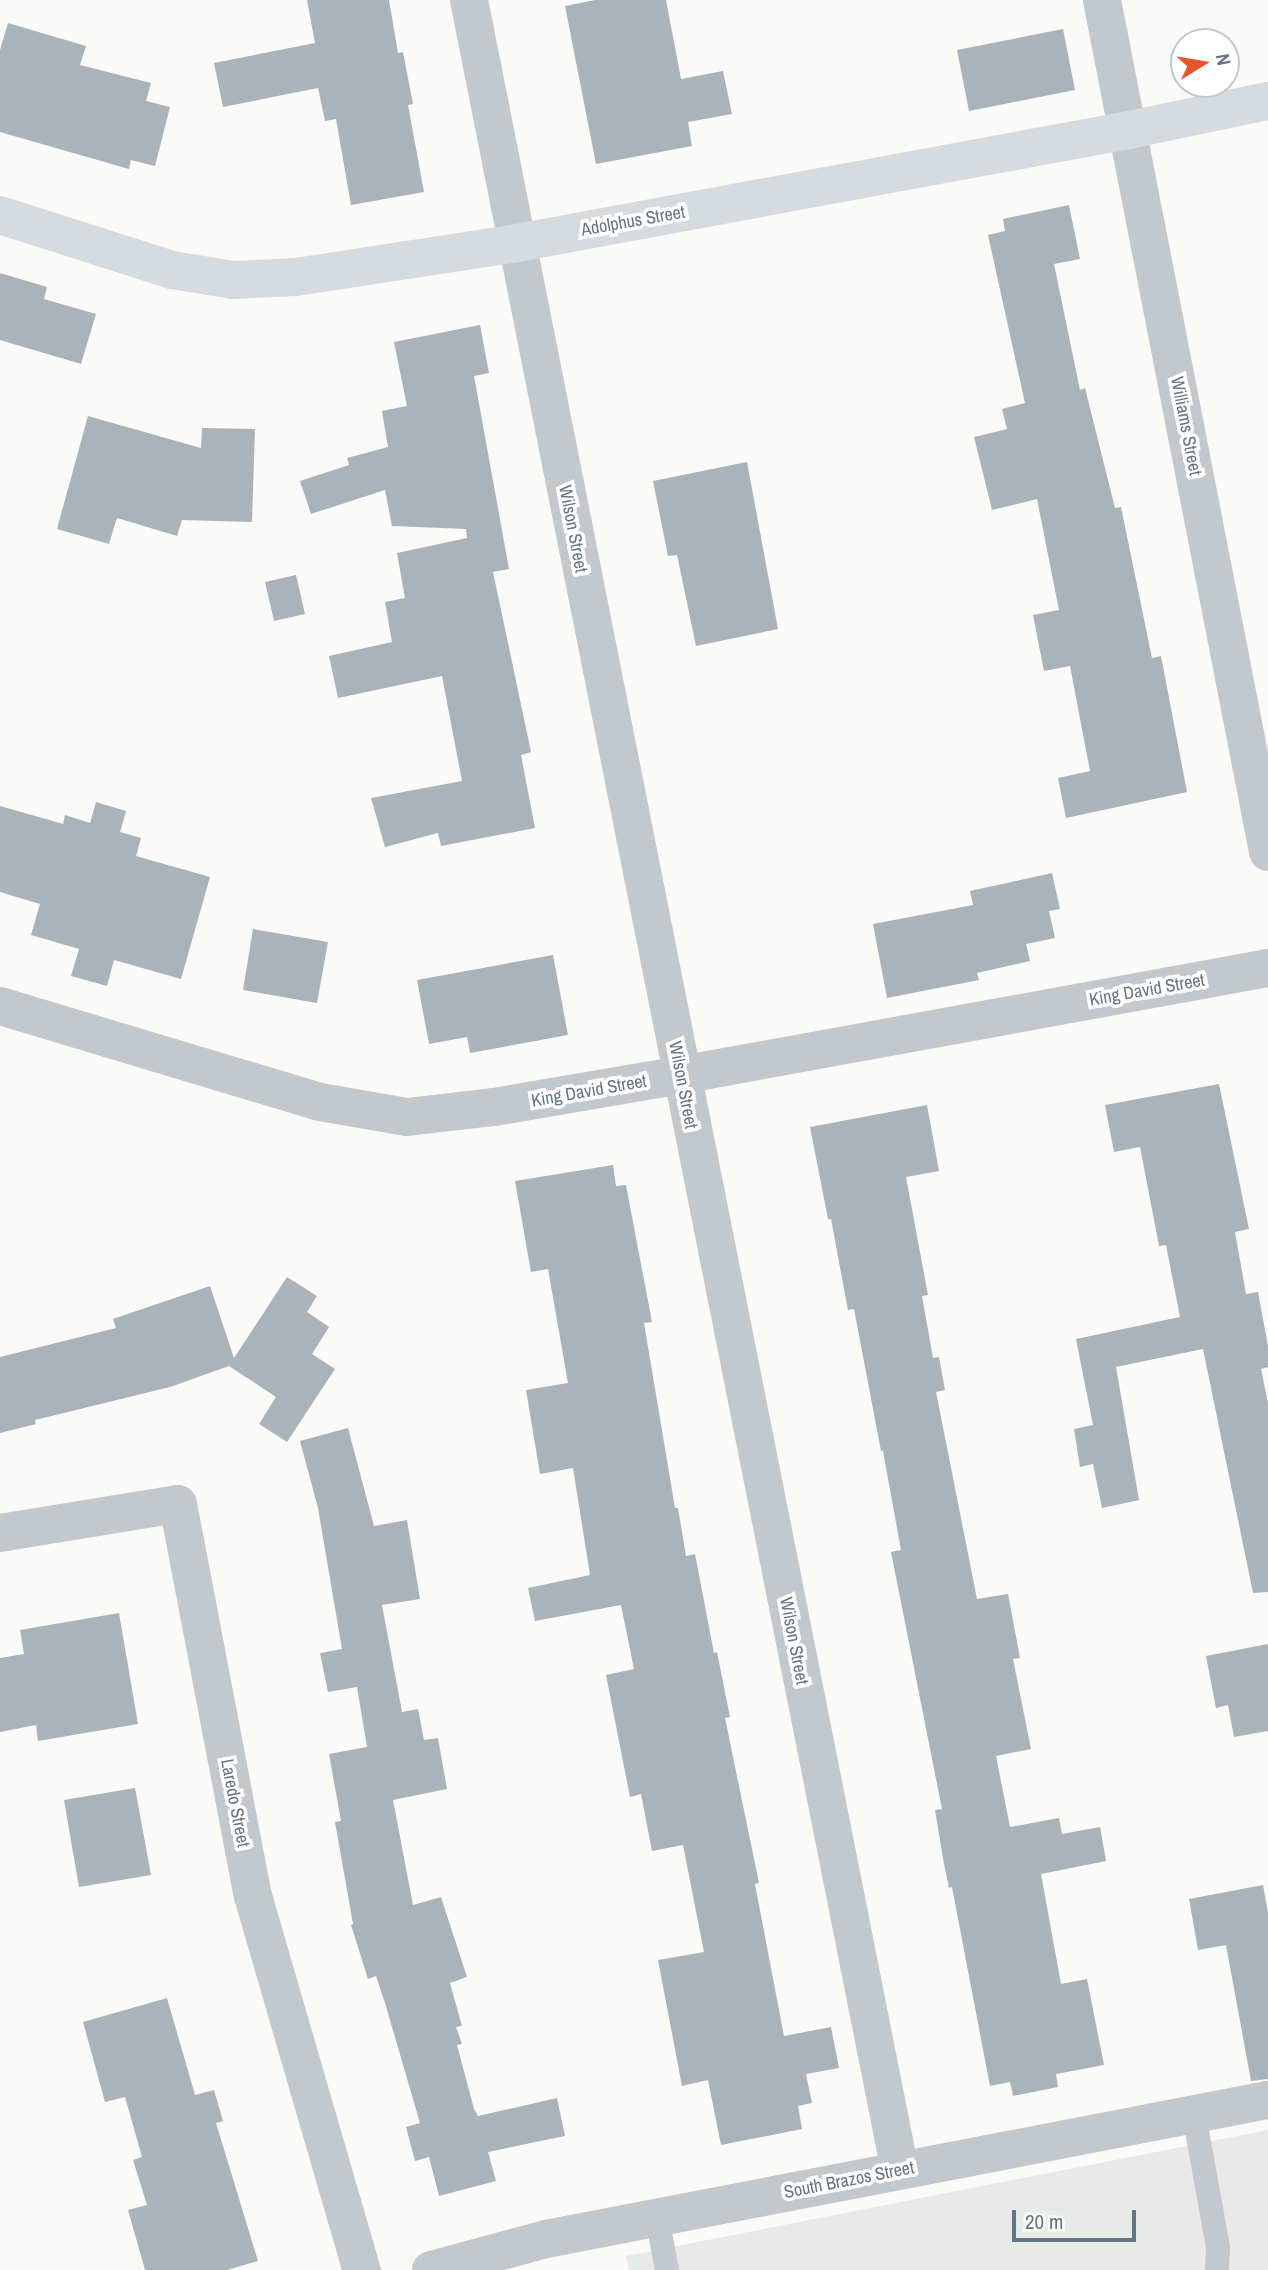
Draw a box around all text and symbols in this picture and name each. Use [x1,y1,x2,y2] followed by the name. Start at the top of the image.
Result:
[1170,28,1240,98] north arrow
[1210,51,1237,67] text: N
[579,201,687,241] street label: Adolphus Street
[1166,375,1206,477] street label: Williams Street
[554,483,592,575] street label: Wilson Street
[1088,969,1206,1011] street label: King David Street
[664,1039,702,1131] street label: Wilson Street
[530,1070,648,1112] street label: King David Street
[775,1595,813,1687] street label: Wilson Street
[216,1757,254,1849] street label: Laredo Street
[782,2157,916,2203] street label: South Brazos Street
[1016,2196,1140,2240] scale bar
[1025,2207,1063,2236] text: 20 m

